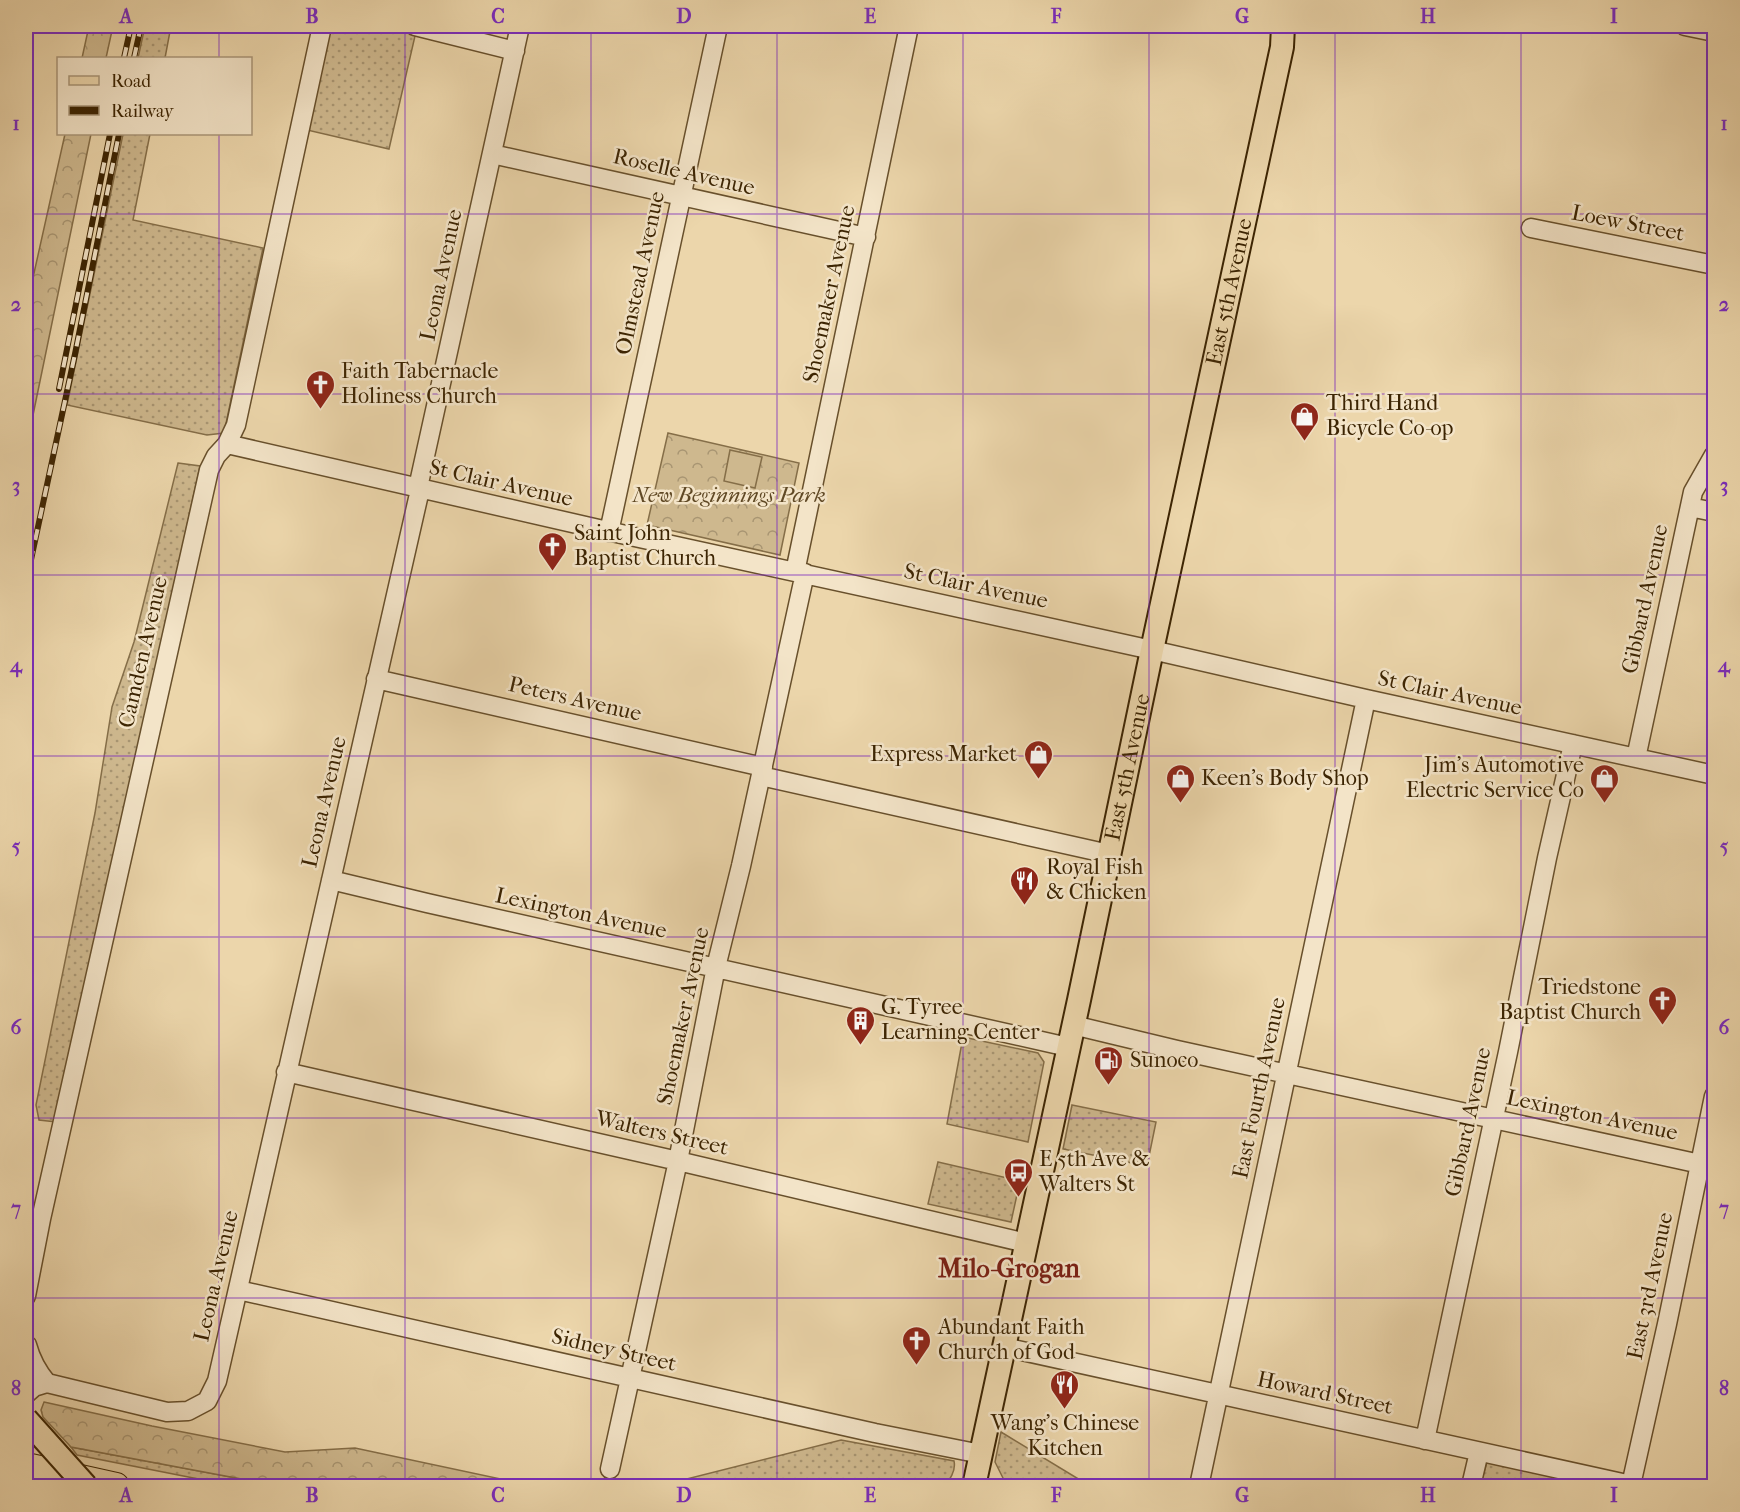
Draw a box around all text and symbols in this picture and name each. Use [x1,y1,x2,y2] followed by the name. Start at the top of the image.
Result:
[118,5,134,28] text: A
[305,5,319,28] text: B
[491,5,505,28] text: C
[676,5,692,28] text: D
[864,5,876,28] text: E
[1050,5,1062,28] text: F
[1235,5,1249,28] text: G
[1420,5,1436,28] text: H
[1610,5,1618,28] text: I
[57,57,252,135] legend
[111,71,151,92] text: Road
[111,101,175,122] text: Railway
[12,112,20,135] text: 1
[1720,112,1728,135] text: 1
[611,143,757,201] street label: Roselle Avenue
[610,189,670,357] street label: Olmstead Avenue
[1569,199,1687,247] street label: Loew Street
[797,203,861,385] street label: Shoemaker Avenue
[414,207,468,343] street label: Leona Avenue
[1201,216,1258,368] street label: East 5th Avenue
[11,293,21,316] text: 2
[1719,293,1729,316] text: 2
[341,358,499,409] place label: Faith Tabernacle Holiness Church
[304,368,336,410] church icon: Faith Tabernacle Holiness Church
[1326,390,1454,441] place label: Third Hand Bicycle Co-op
[1289,400,1321,442] shop icon: Third Hand Bicycle Co-op
[427,454,575,512] street label: St Clair Avenue
[12,474,20,497] text: 3
[1720,474,1728,497] text: 3
[631,482,826,508] park label: New Beginnings Park
[574,520,717,571] place label: Saint John Baptist Church
[1616,522,1674,676] street label: Gibbard Avenue
[537,530,569,572] church icon: Saint John Baptist Church
[902,558,1051,614] street label: St Clair Avenue
[113,574,173,730] street label: Camden Avenue
[9,654,23,678] text: 4
[1717,654,1731,678] text: 4
[1376,665,1525,721] street label: St Clair Avenue
[506,671,644,727] street label: Peters Avenue
[1100,691,1156,843] street label: East 5th Avenue
[296,734,352,870] street label: Leona Avenue
[1022,738,1054,780] shop icon: Express Market
[870,741,1017,767] place label: Express Market
[1406,752,1584,803] place label: Jim's Automotive Electric Service Co
[1164,762,1196,804] shop icon: Keen's Body Shop
[1589,762,1621,804] shop icon: Jim's Automotive Electric Service Co
[1201,765,1369,791] place label: Keen's Body Shop
[12,835,21,858] text: 5
[1720,835,1729,858] text: 5
[1046,854,1147,905] place label: Royal Fish & Chicken
[1009,864,1041,906] restaurant icon: Royal Fish & Chicken
[493,882,669,944] street label: Lexington Avenue
[651,925,715,1107] street label: Shoemaker Avenue
[1499,974,1642,1025] place label: Triedstone Baptist Church
[1646,984,1678,1026] church icon: Triedstone Baptist Church
[881,994,1040,1045] place label: G. Tyree Learning Center
[1227,995,1291,1181] street label: East Fourth Avenue
[844,1004,876,1046] building icon: G. Tyree Learning Center
[11,1016,23,1039] text: 6
[1719,1016,1731,1039] text: 6
[1093,1044,1125,1086] fuel station icon: Sunoco
[1439,1045,1497,1199] street label: Gibbard Avenue
[1130,1047,1198,1073] place label: Sunoco
[1504,1084,1680,1146] street label: Lexington Avenue
[592,1105,731,1161] street label: Walters Street
[1038,1146,1150,1197] place label: E 5th Ave & Walters St
[1002,1156,1034,1198] bus stop icon: E 5th Ave & Walters St
[10,1197,21,1220] text: 7
[1718,1197,1729,1220] text: 7
[188,1208,244,1344] street label: Leona Avenue
[1622,1210,1678,1362] street label: East 3rd Avenue
[938,1253,1081,1284] district label: Milo-Grogan
[937,1314,1085,1365] place label: Abundant Faith Church of God
[549,1323,679,1377] street label: Sidney Street
[901,1324,933,1366] church icon: Abundant Faith Church of God
[1255,1366,1395,1420] street label: Howard Street
[1049,1368,1081,1410] restaurant icon: Wang's Chinese Kitchen
[11,1377,21,1400] text: 8
[1719,1377,1729,1400] text: 8
[990,1410,1139,1461] place label: Wang's Chinese Kitchen
[118,1484,134,1507] text: A
[305,1484,319,1507] text: B
[491,1484,505,1507] text: C
[676,1484,692,1507] text: D
[864,1484,876,1507] text: E
[1050,1484,1062,1507] text: F
[1235,1484,1249,1507] text: G
[1420,1484,1436,1507] text: H
[1610,1484,1618,1507] text: I

